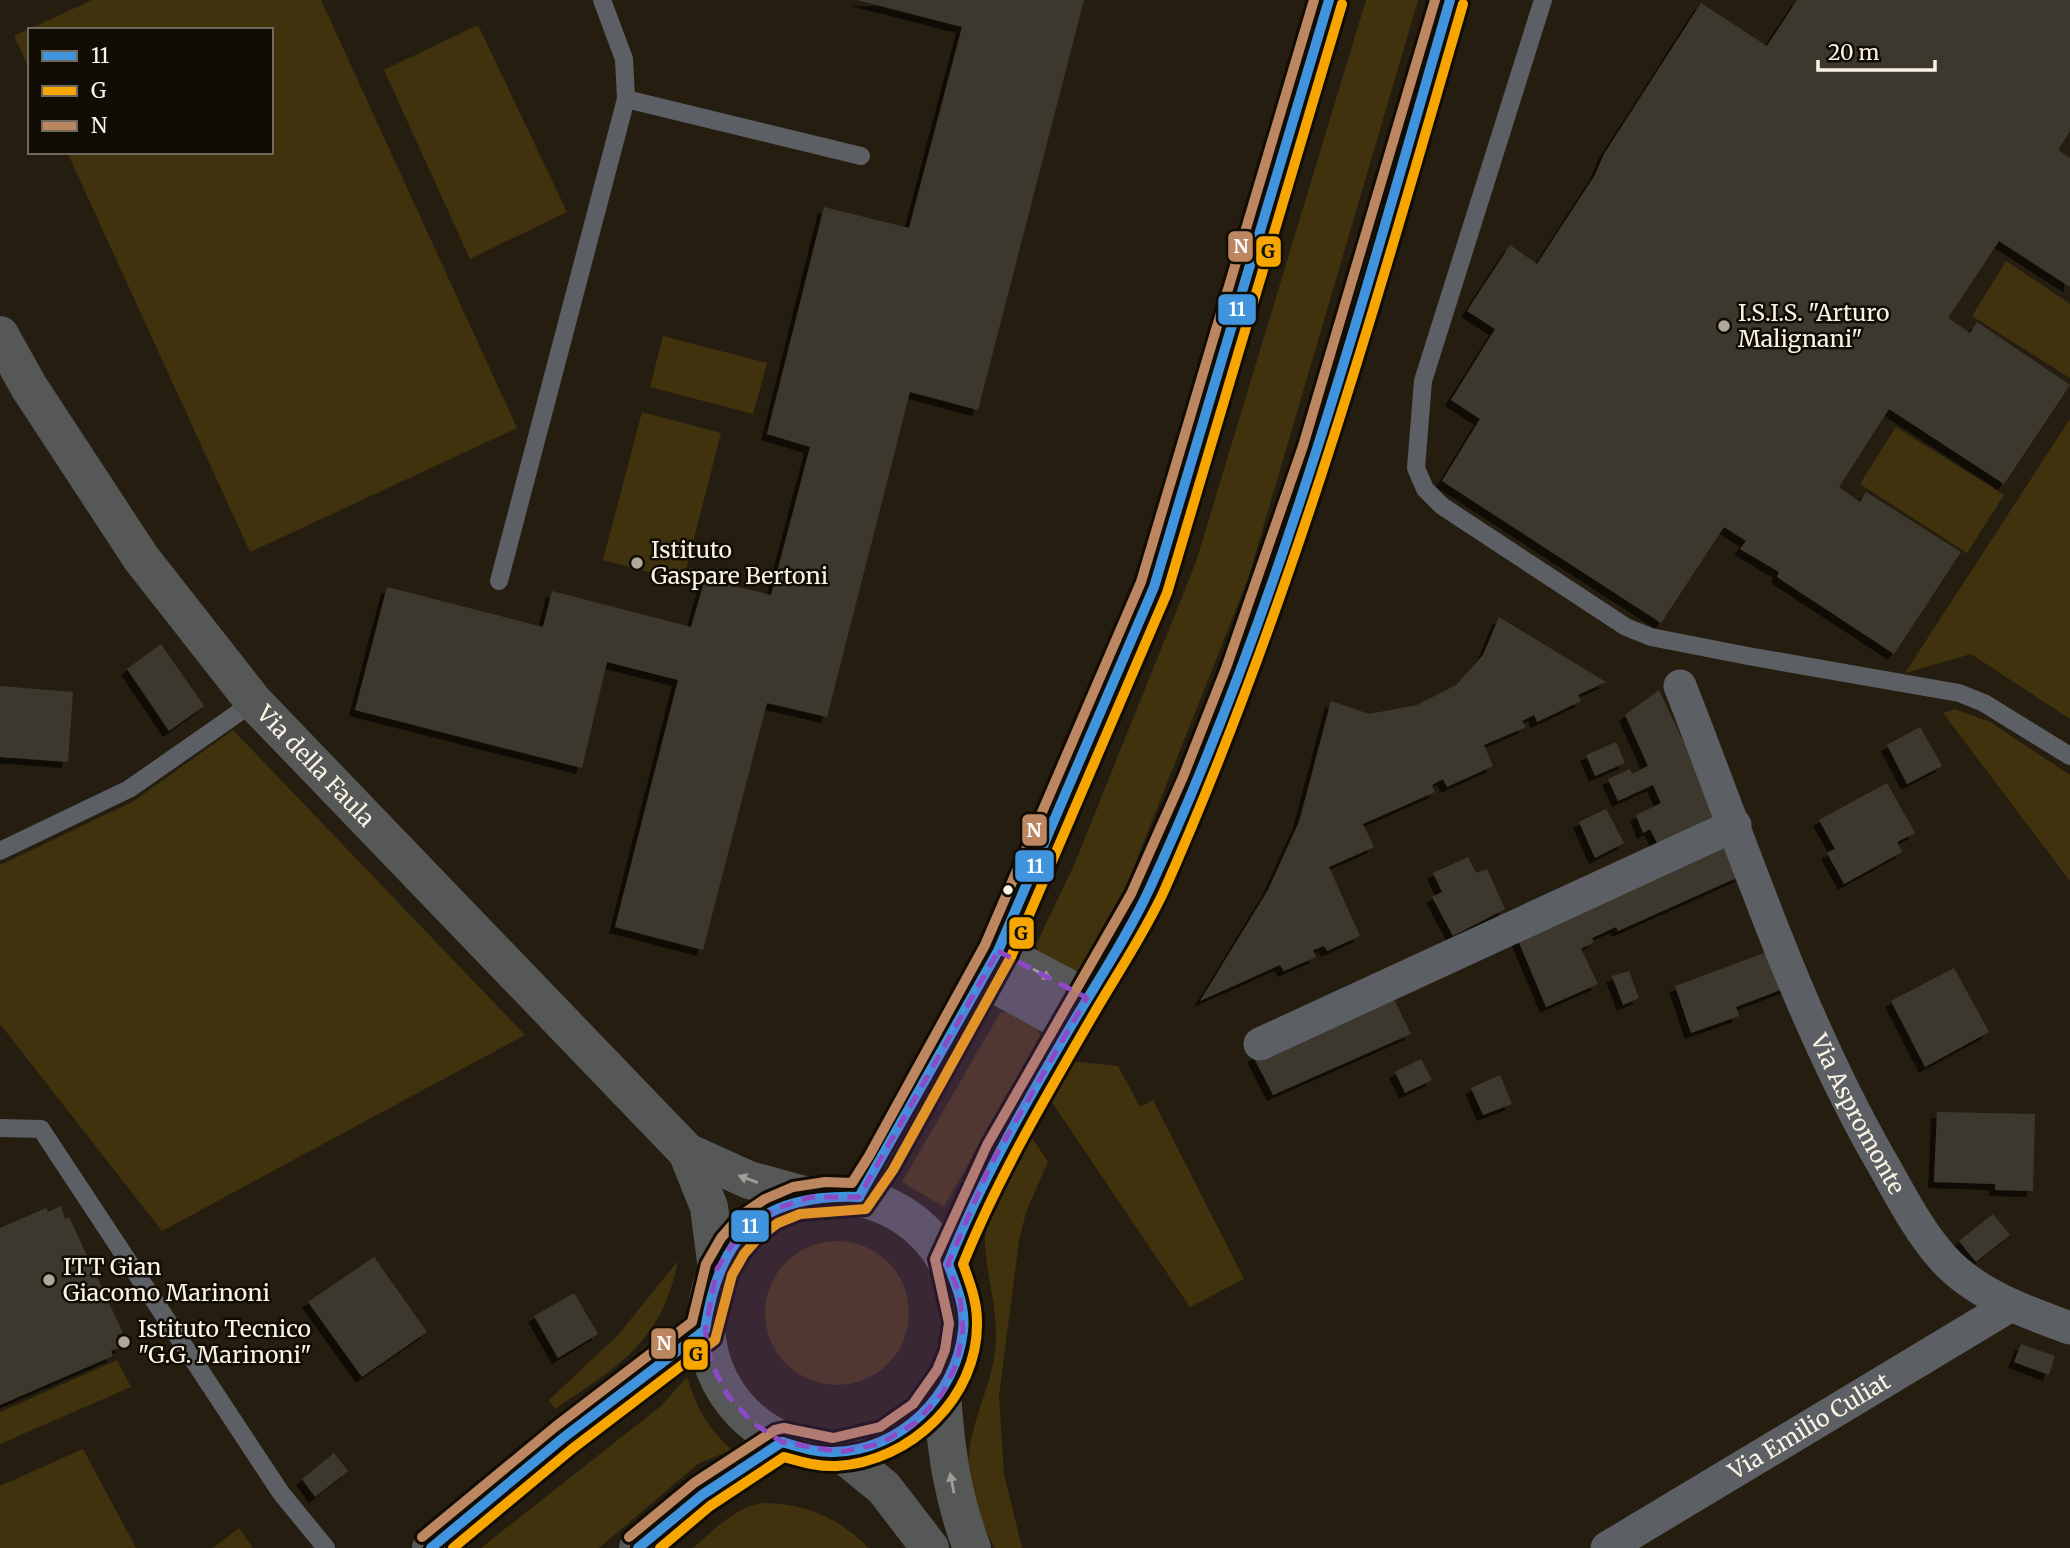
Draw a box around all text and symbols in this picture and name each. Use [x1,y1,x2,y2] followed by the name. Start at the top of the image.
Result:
[28,28,273,154] legend
[1818,28,1935,72] scale bar
[1828,39,1880,66] text: 20 m
[91,42,109,69] text: 11
[91,77,106,104] text: G
[91,112,107,139] text: N
[1227,230,1254,263] line badge: N
[1233,234,1249,258] text: N
[1255,235,1282,268] line badge: G
[1261,239,1275,263] text: G
[1217,293,1257,326] line badge: 11
[1228,297,1246,321] text: 11
[1738,298,1889,353] place label: I.S.I.S. "Arturo Malignani"
[1716,318,1732,334] marker: I.S.I.S. "Arturo Malignani"
[651,535,828,590] place label: Istituto Gaspare Bertoni
[629,555,645,571] marker: Istituto Gaspare Bertoni
[250,698,381,833] street label: Via della Faula
[1021,813,1048,847] line badge: N
[1026,818,1042,842] text: N
[1014,849,1055,883] line badge: 11
[1026,854,1044,878] text: 11
[1001,883,1015,897] unlabelled marker
[1008,916,1035,950] line badge: G
[1014,921,1028,945] text: G
[1033,968,1053,980] one-way arrow
[1804,1028,1912,1199] street label: Via Aspromonte
[737,1173,758,1184] one-way arrow
[730,1209,770,1243] line badge: 11
[741,1214,759,1238] text: 11
[63,1252,270,1307] place label: ITT Gian Giacomo Marinoni
[41,1272,57,1288] marker: ITT Gian Giacomo Marinoni
[138,1314,312,1369] place label: Istituto Tecnico "G.G. Marinoni"
[650,1327,677,1360] line badge: N
[656,1331,672,1355] text: N
[116,1334,132,1350] marker: Istituto Tecnico "G.G. Marinoni"
[682,1338,709,1371] line badge: G
[689,1342,703,1366] text: G
[1722,1366,1895,1486] street label: Via Emilio Culiat
[946,1472,957,1494] one-way arrow

